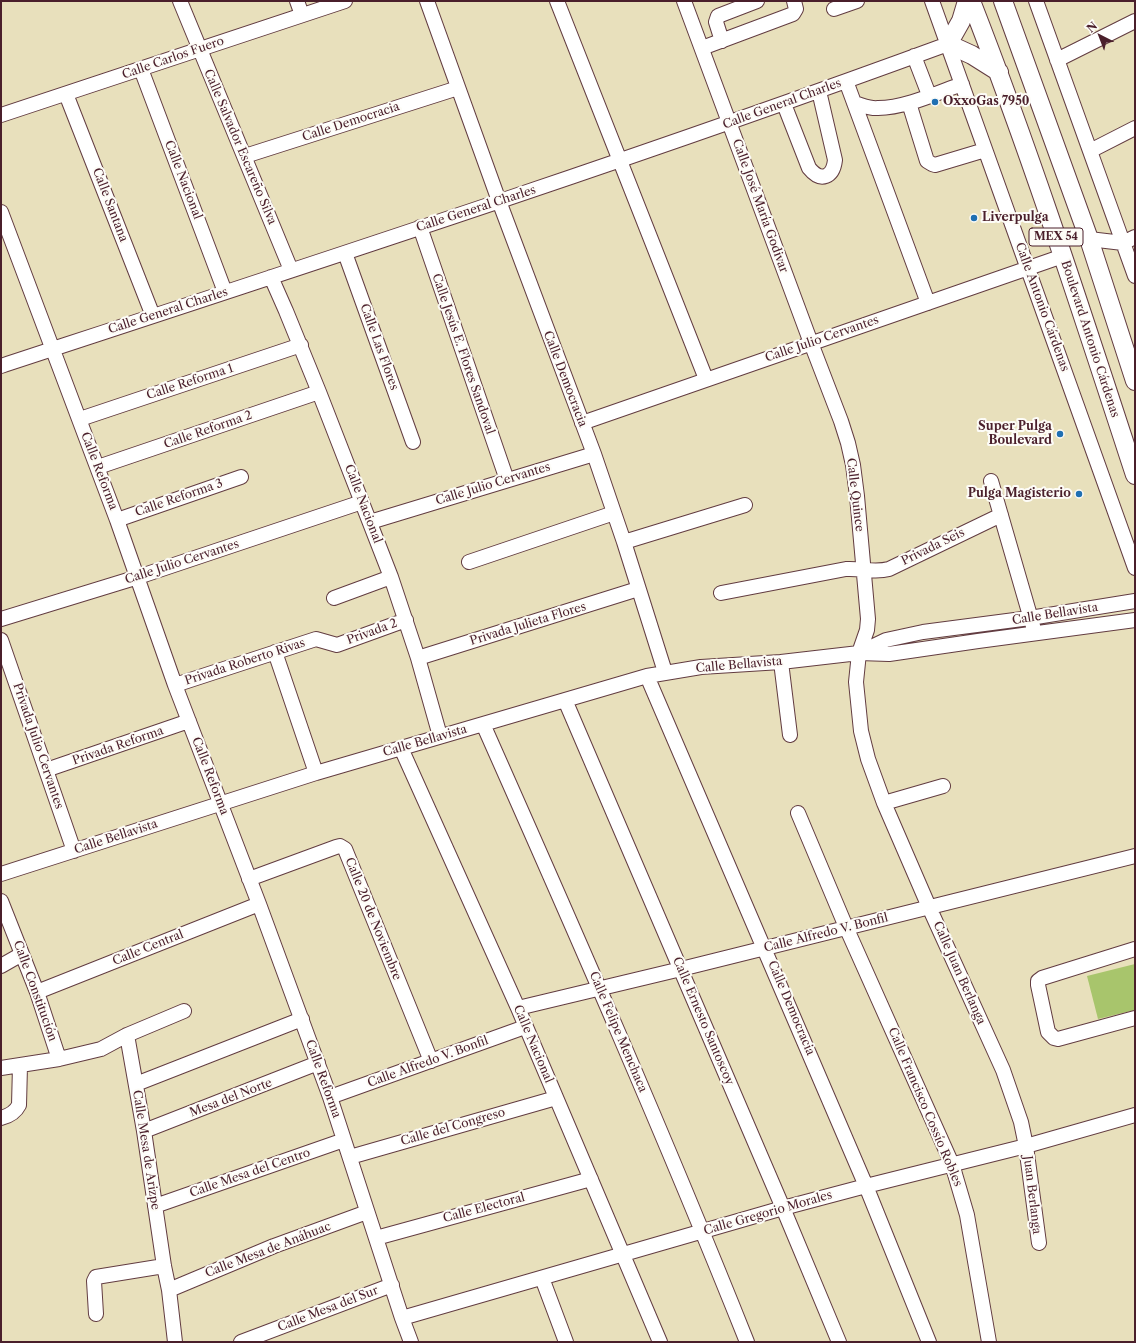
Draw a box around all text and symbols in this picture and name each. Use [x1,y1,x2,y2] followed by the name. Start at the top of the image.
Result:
[1080,16,1120,56] north arrow
[1084,19,1100,35] text: N
[120,34,226,82] street label: Calle Carlos Fuero
[201,67,279,227] street label: Calle Salvador Escareño Silva
[721,76,843,132] street label: Calle General Charles
[943,95,1030,109] place label: OxxoGas 7950
[930,97,940,107] marker: OxxoGas 7950
[301,99,401,145] street label: Calle Democracia
[729,137,791,275] street label: Calle José María Godivar
[161,139,205,221] street label: Calle Nacional
[89,166,131,244] street label: Calle Santana
[414,183,538,235] street label: Calle General Charles
[982,211,1049,225] place label: Liverpulga
[969,213,979,223] marker: Liverpulga
[1029,228,1083,246] road number: MEX 54
[1012,241,1072,373] street label: Calle Antonio Cárdenas
[1058,259,1122,419] street label: Boulevard Antonio Cárdenas
[429,272,497,436] street label: Calle Jesús E. Flores Sandoval
[106,285,230,337] street label: Calle General Charles
[357,302,401,392] street label: Calle Las Flores
[763,313,881,365] street label: Calle Julio Cervantes
[540,329,590,429] street label: Calle Democracia
[145,361,235,403] street label: Calle Reforma 1
[162,408,254,452] street label: Calle Reforma 2
[978,420,1052,448] place label: Super Pulga Boulevard
[1055,429,1065,439] marker: Super Pulga Boulevard
[78,430,120,512] street label: Calle Reforma
[843,457,867,533] street label: Calle Quince
[434,460,552,508] street label: Calle Julio Cervantes
[341,463,385,545] street label: Calle Nacional
[133,476,225,520] street label: Calle Reforma 3
[968,487,1071,501] place label: Pulga Magisterio
[1074,489,1084,499] marker: Pulga Magisterio
[899,525,967,569] street label: Privada Seis
[123,537,241,587] street label: Calle Julio Cervantes
[468,599,588,649] street label: Privada Julieta Flores
[1011,600,1099,628] street label: Calle Bellavista
[345,616,399,648] street label: Privada 2
[183,636,307,688] street label: Privada Roberto Rivas
[695,654,783,676] street label: Calle Bellavista
[10,681,66,811] street label: Privada Julio Cervantes
[381,722,469,760] street label: Calle Bellavista
[71,724,165,768] street label: Privada Reforma
[189,735,231,817] street label: Calle Reforma
[73,817,159,857] street label: Calle Bellavista
[342,856,404,982] street label: Calle 20 de Noviembre
[762,911,890,955] street label: Calle Alfredo V. Bonfil
[930,919,988,1027] street label: Calle Juan Berlanga
[110,927,186,969] street label: Calle Central
[10,939,60,1043] street label: Calle Constitución
[669,955,737,1087] street label: Calle Ernesto Santoscoy
[765,958,817,1058] street label: Calle Democracia
[586,969,650,1095] street label: Calle Felipe Menchaca
[510,1003,556,1085] street label: Calle Nacional
[885,1025,965,1189] street label: Calle Francisco Cossío Robles
[366,1033,490,1091] street label: Calle Alfredo V. Bonfil
[302,1038,344,1120] street label: Calle Reforma
[188,1076,274,1120] street label: Mesa del Norte
[129,1089,163,1211] street label: Calle Mesa de Arizpe
[399,1105,507,1149] street label: Calle del Congreso
[188,1146,312,1200] street label: Calle Mesa del Centro
[1020,1155,1044,1235] street label: Juan Berlanga
[702,1188,834,1238] street label: Calle Gregorio Morales
[442,1190,526,1226] street label: Calle Electoral
[203,1219,333,1281] street label: Calle Mesa de Anáhuac
[276,1283,380,1335] street label: Calle Mesa del Sur

